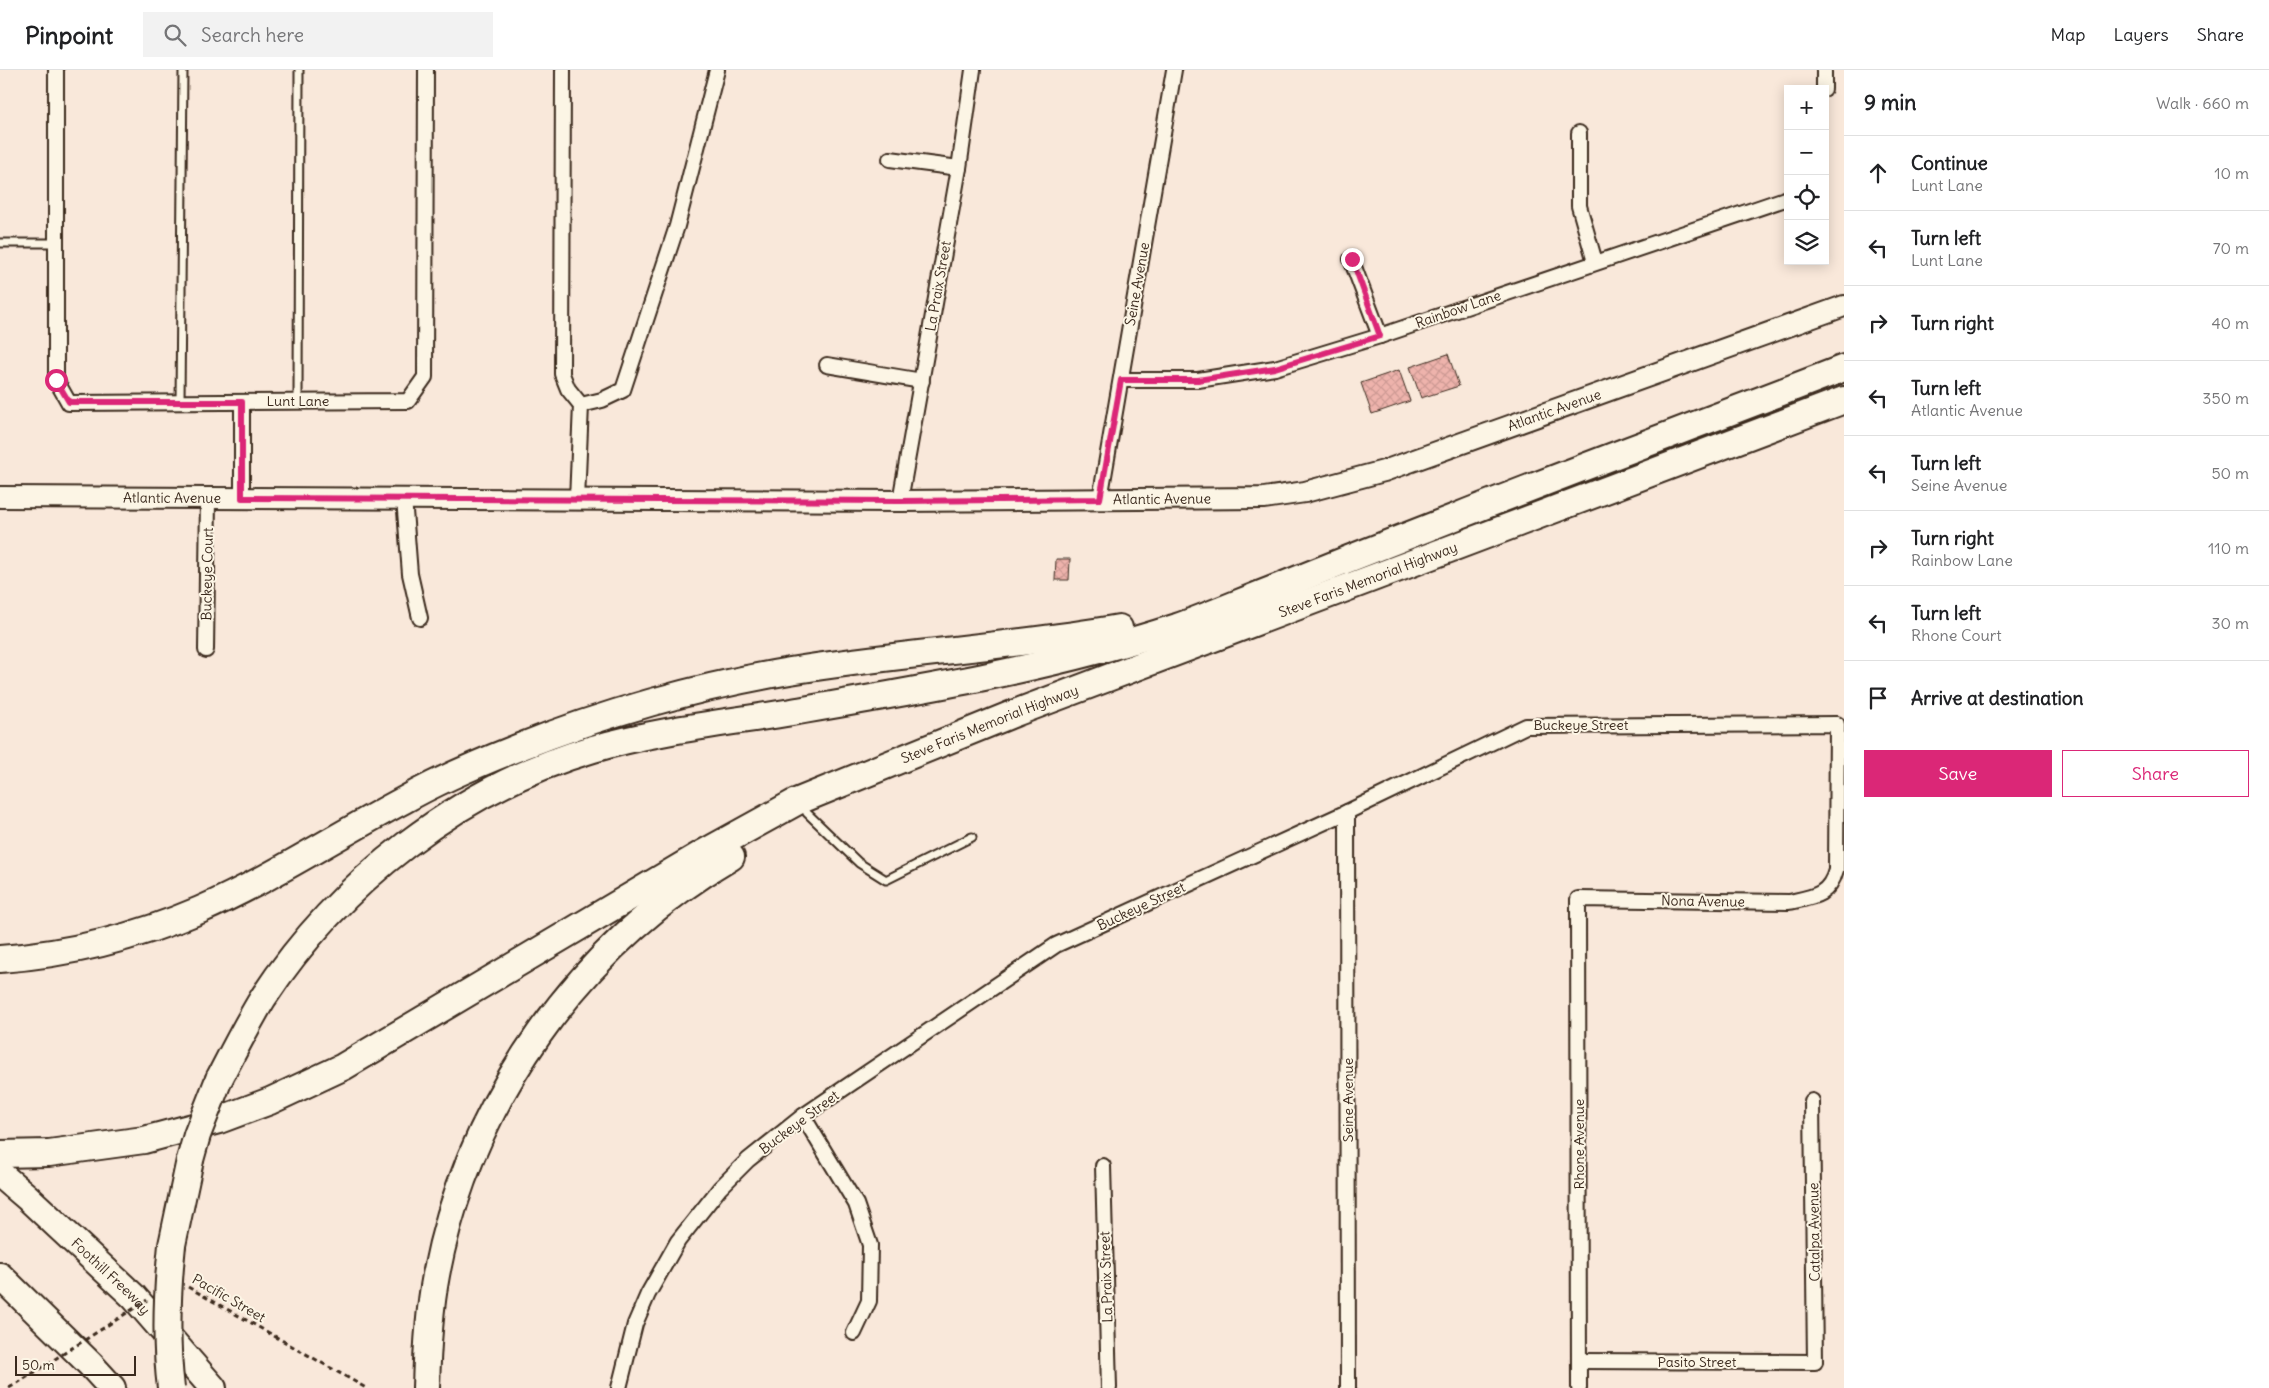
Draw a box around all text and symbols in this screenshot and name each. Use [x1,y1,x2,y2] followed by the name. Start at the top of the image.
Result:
[143,12,493,57] search box
[25,20,113,50] text: Pinpoint
[161,21,189,49] icon: search
[201,23,304,47] text: Search here
[2050,23,2085,46] text: Map
[2113,23,2169,46] text: Layers
[2197,23,2244,46] text: Share
[1784,85,1829,265] map controls
[1784,85,1829,130] button: +
[1864,89,1916,116] text: 9 min
[2156,93,2249,113] text: Walk · 660 m
[1784,130,1829,175] button: −
[1911,151,1988,175] text: Continue
[1864,159,1892,187] icon: ahead
[2214,163,2249,183] text: 10 m
[1784,175,1829,220] button: locate
[1911,175,1983,195] text: Lunt Lane
[1784,220,1829,265] button: layers
[1911,226,1981,250] text: Turn left
[1864,234,1892,262] icon: left
[2213,238,2249,258] text: 70 m
[921,239,955,333] street label: La Praix Street
[1121,241,1153,327] street label: Seine Avenue
[1341,248,1364,271] route end
[1911,250,1983,270] text: Lunt Lane
[1413,286,1503,332] street label: Rainbow Lane
[1864,309,1892,337] icon: right
[1911,311,1994,335] text: Turn right
[2211,313,2249,333] text: 40 m
[45,369,68,392] route start
[1911,376,1981,400] text: Turn left
[1864,384,1892,412] icon: left
[1505,385,1603,435] street label: Atlantic Avenue
[2202,388,2249,408] text: 350 m
[267,392,329,410] street label: Lunt Lane
[1911,400,2023,420] text: Atlantic Avenue
[1911,451,1981,475] text: Turn left
[1864,459,1892,487] icon: left
[2211,463,2249,483] text: 50 m
[1911,475,2007,495] text: Seine Avenue
[123,489,221,507] street label: Atlantic Avenue
[1113,489,1211,508] street label: Atlantic Avenue
[1911,526,1994,550] text: Turn right
[197,527,217,621] street label: Buckeye Court
[1864,534,1892,562] icon: right
[1276,538,1460,622] street label: Steve Faris Memorial Highway
[2208,538,2249,558] text: 110 m
[1911,550,2013,570] text: Rainbow Lane
[1911,601,1981,625] text: Turn left
[1864,609,1892,637] icon: left
[2212,613,2249,633] text: 30 m
[1911,625,2002,645] text: Rhone Court
[898,681,1081,767] street label: Steve Faris Memorial Highway
[1864,684,1892,712] icon: arrive
[1911,686,2084,710] text: Arrive at destination
[1533,716,1629,734] street label: Buckeye Street
[1864,750,2052,797] button: Save
[2062,750,2249,797] button: Share
[1094,878,1188,934] street label: Buckeye Street
[1661,891,1745,911] street label: Nona Avenue
[1339,1058,1357,1142] street label: Seine Avenue
[756,1086,843,1158] street label: Buckeye Street
[1570,1099,1588,1189] street label: Rhone Avenue
[1804,1182,1824,1282] street label: Catalpa Avenue
[1095,1231,1117,1323] street label: La Praix Street
[68,1234,154,1319] street label: Foothill Freeway
[189,1270,269,1326] street label: Pacific Street
[15,1353,136,1376] scale bar
[1658,1353,1737,1371] street label: Pasito Street
[22,1356,55,1374] text: 50 m

